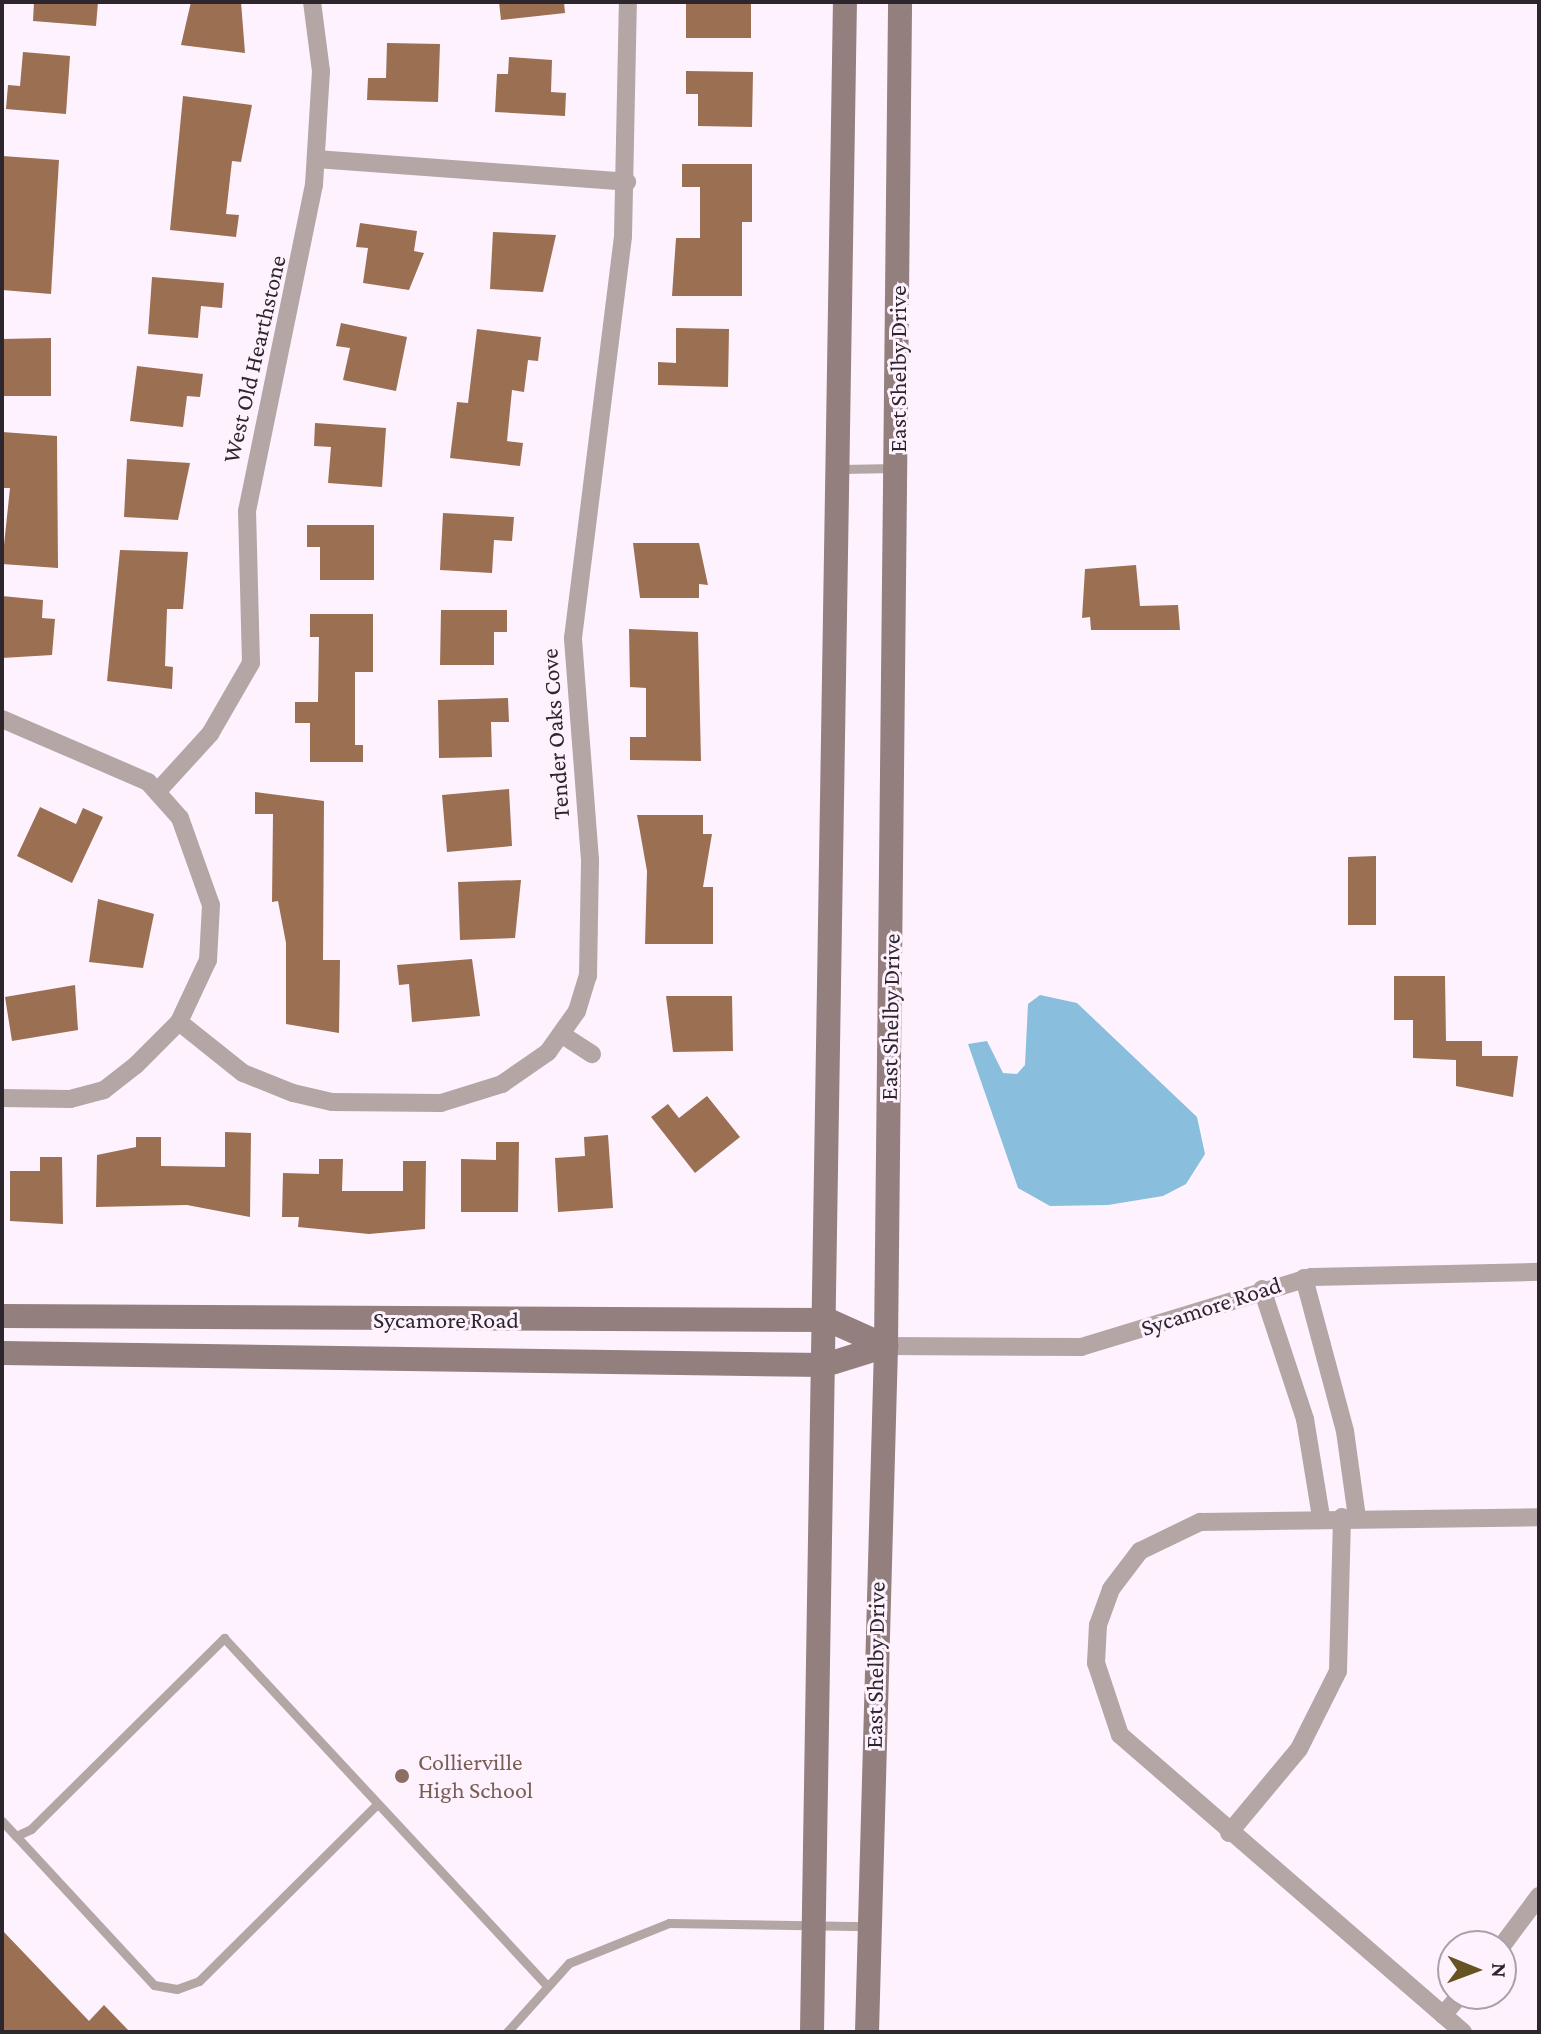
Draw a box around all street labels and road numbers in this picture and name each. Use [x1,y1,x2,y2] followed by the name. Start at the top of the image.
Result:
[216,252,292,466] street label: West Old Hearthstone
[884,285,912,453] street label: East Shelby Drive
[535,647,575,821] street label: Tender Oaks Cove
[874,933,906,1101] street label: East Shelby Drive
[1137,1270,1285,1342] street label: Sycamore Road
[373,1306,519,1334] street label: Sycamore Road
[859,1581,891,1749] street label: East Shelby Drive

